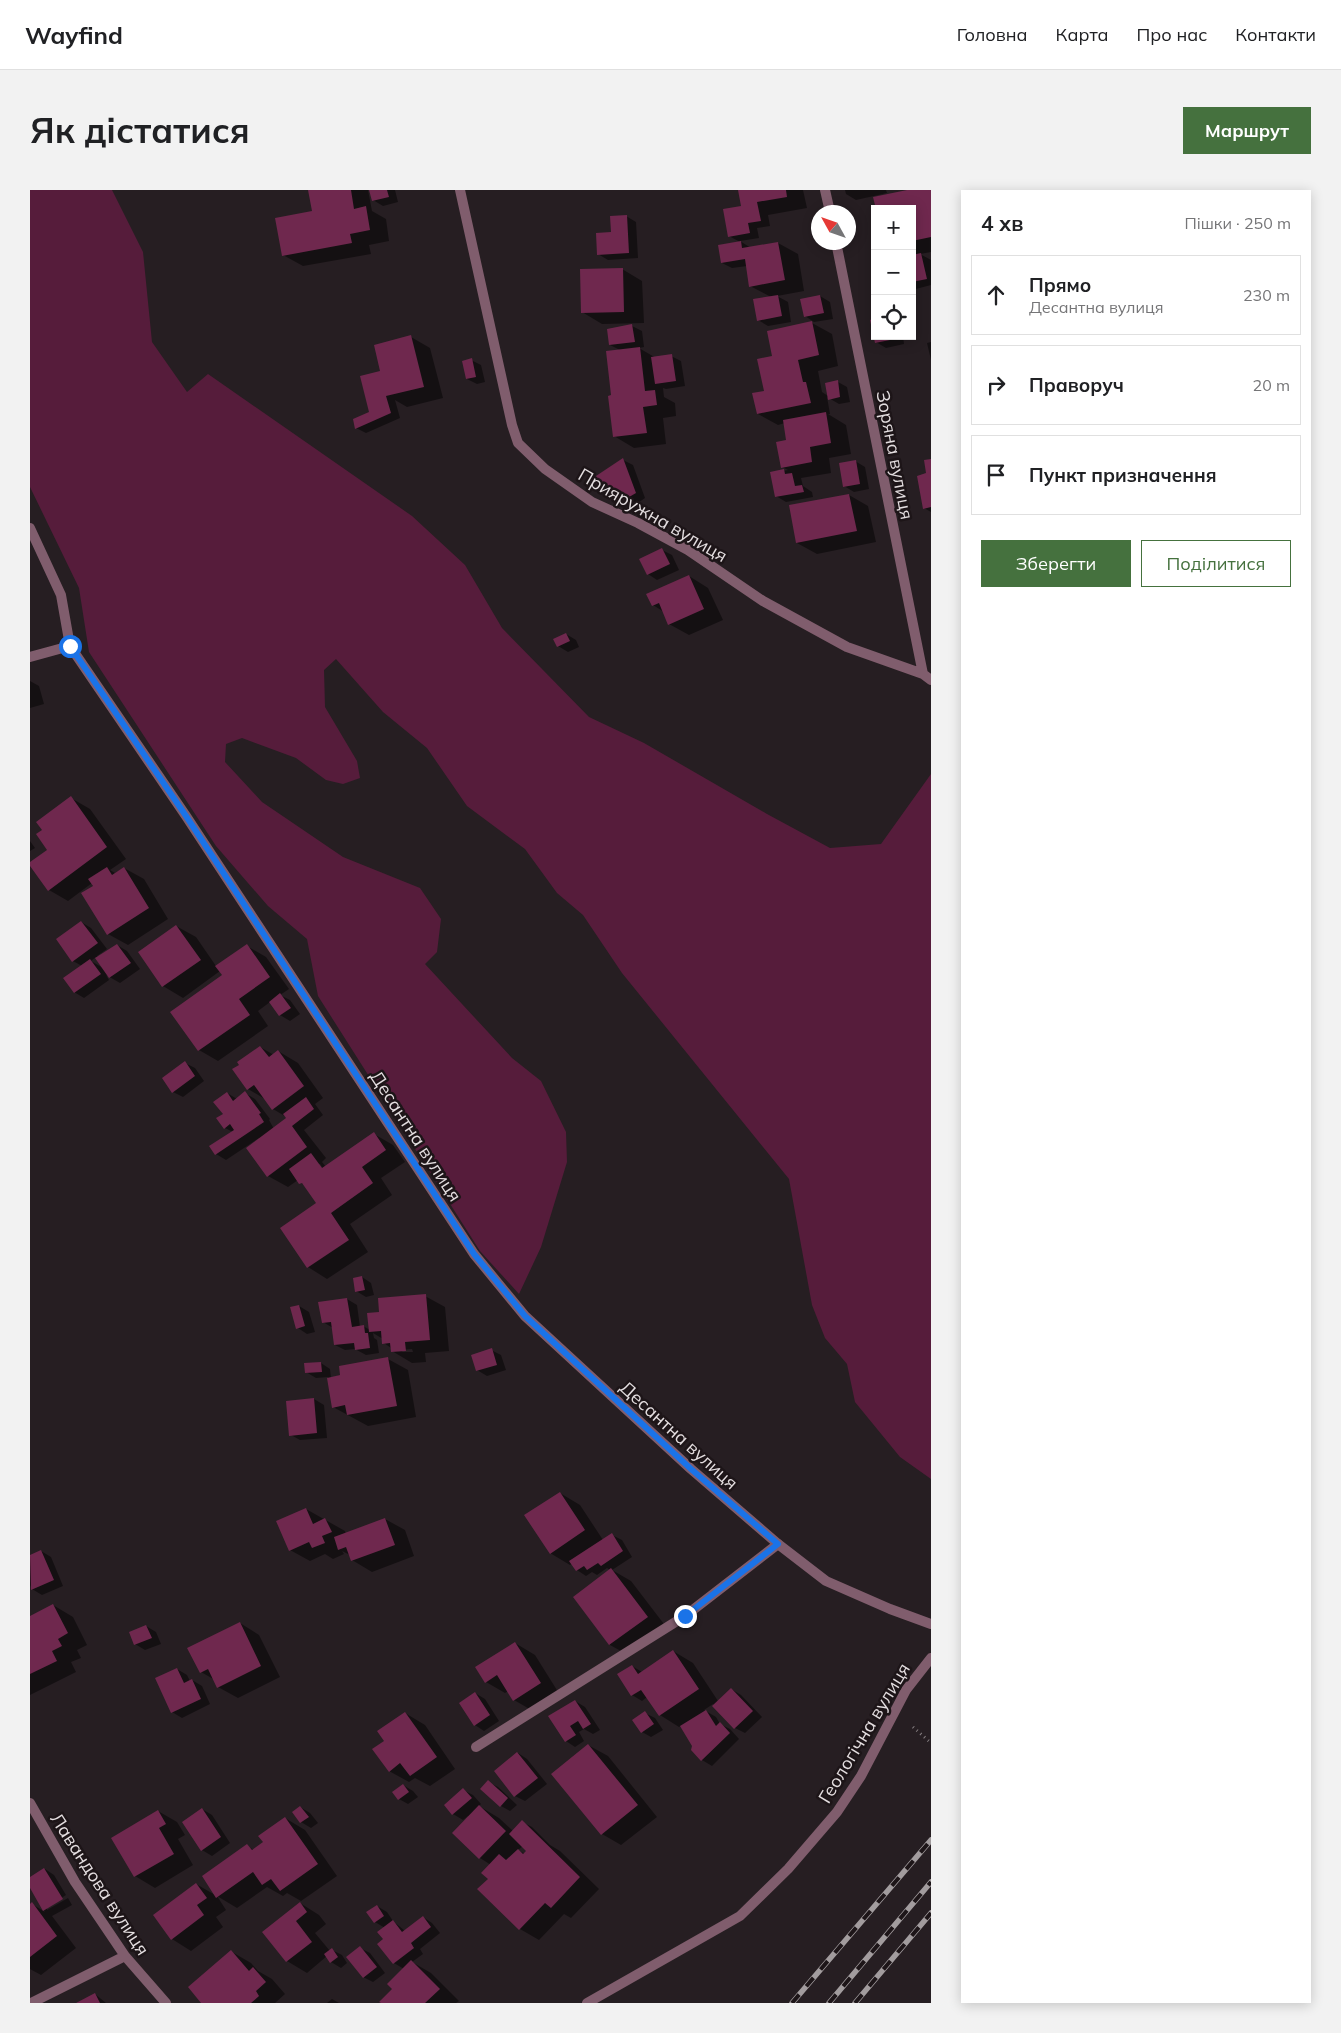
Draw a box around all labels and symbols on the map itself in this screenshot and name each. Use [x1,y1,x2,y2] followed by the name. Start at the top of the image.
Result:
[811,205,856,250] north arrow
[871,389,919,521] street label: Зоряна вулиця
[574,463,732,567] street label: Прияружна вулиця
[59,635,82,658] route start
[365,1066,467,1206] street label: Десантна вулиця
[615,1376,743,1494] street label: Десантна вулиця
[674,1605,697,1628] route end
[813,1659,915,1807] street label: Геологічна вулиця
[45,1809,155,1959] street label: Лавандова вулиця

